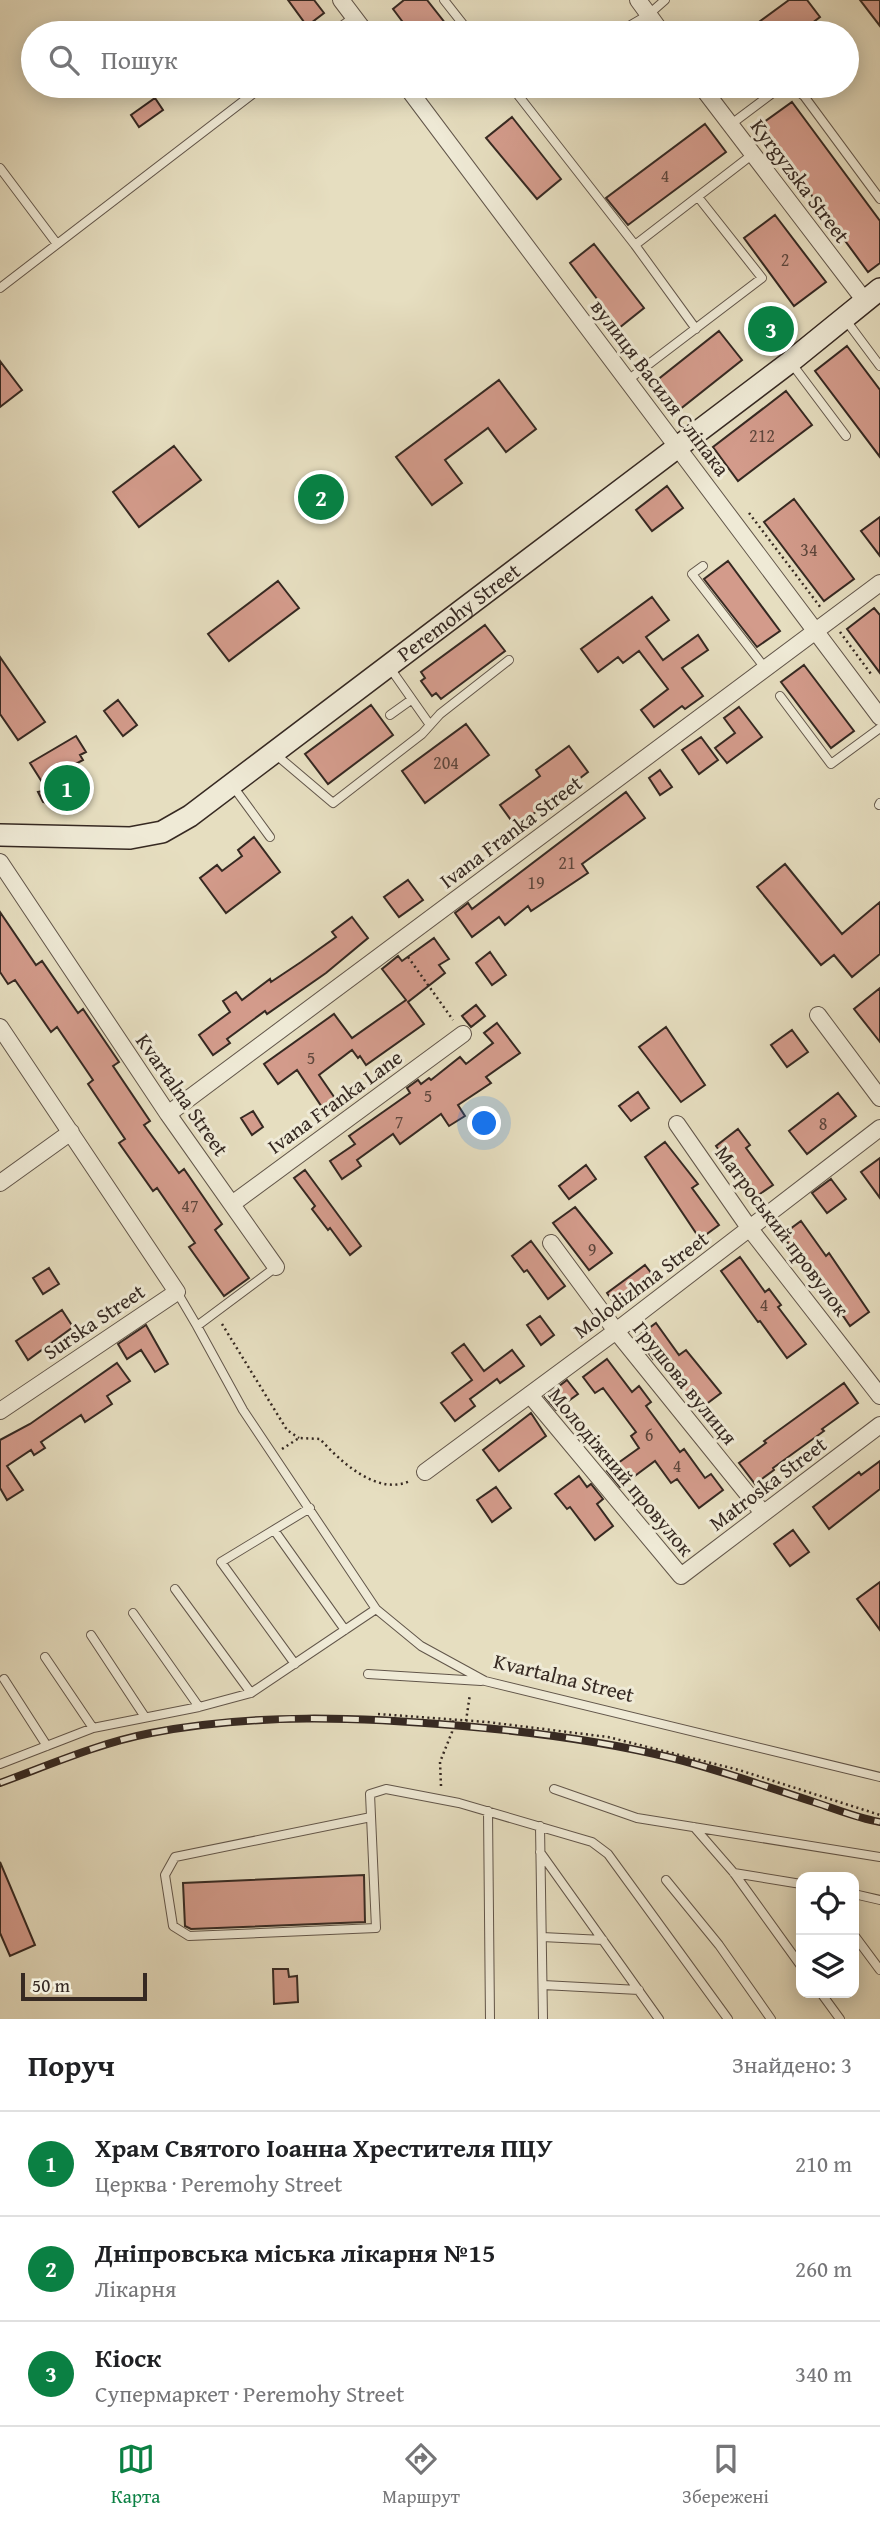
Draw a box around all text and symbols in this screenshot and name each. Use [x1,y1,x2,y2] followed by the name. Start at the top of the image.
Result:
[21,21,859,98] search box
[101,40,178,79] text: Пошук
[45,41,83,79] icon: search
[743,112,858,250] street label: Kyrgyzska Street
[661,162,669,189] house number: 4
[781,246,789,273] house number: 2
[584,293,737,483] street label: вулиця Василя Сліпака
[748,303,794,355] pin: 3
[749,422,775,449] house number: 212
[298,471,344,523] pin: 2
[800,536,818,563] house number: 34
[390,555,527,669] street label: Peremohy Street
[433,749,459,776] house number: 204
[44,762,90,814] pin: 1
[433,767,589,896] street label: Ivana Franka Street
[558,849,576,876] house number: 21
[527,869,545,896] house number: 19
[128,1027,237,1163] street label: Kvartalna Street
[261,1042,409,1161] street label: Ivana Franka Lane
[307,1044,315,1071] house number: 5
[424,1082,432,1109] house number: 5
[467,1106,501,1140] your location
[395,1108,403,1135] house number: 7
[819,1110,827,1137] house number: 8
[708,1139,857,1323] street label: Матроський провулок
[181,1192,199,1219] house number: 47
[567,1223,715,1346] street label: Molodizhna Street
[588,1236,596,1263] house number: 9
[37,1276,151,1367] street label: Surska Street
[760,1291,768,1318] house number: 4
[626,1314,745,1451] street label: Грушова вулиця
[541,1380,701,1563] street label: Молодіжний провулок
[645,1421,653,1448] house number: 6
[702,1429,834,1538] street label: Matroska Street
[673,1452,681,1479] house number: 4
[491,1645,638,1710] street label: Kvartalna Street
[796,1872,859,1998] map controls
[796,1872,859,1935] button: locate
[796,1935,859,1998] button: layers
[21,1970,147,2002] scale bar
[32,1971,70,1999] text: 50 m
[28,2043,115,2087] text: Поруч
[732,2048,852,2081] text: Знайдено: 3
[95,2128,552,2167] text: Храм Святого Іоанна Хрестителя ПЦУ
[45,2147,57,2180] text: 1
[795,2147,852,2180] text: 210 m
[95,2167,342,2200] text: Церква · Peremohy Street
[95,2233,496,2272] text: Дніпровська міська лікарня №15
[45,2252,57,2285] text: 2
[795,2252,852,2285] text: 260 m
[95,2272,176,2305] text: Лікарня
[95,2338,161,2377] text: Кіоск
[45,2357,57,2390] text: 3
[795,2357,852,2390] text: 340 m
[95,2377,404,2410] text: Супермаркет · Peremohy Street
[111,2440,160,2510] tab: Карта
[382,2440,460,2510] tab: Маршрут
[682,2440,769,2510] tab: Збережені

